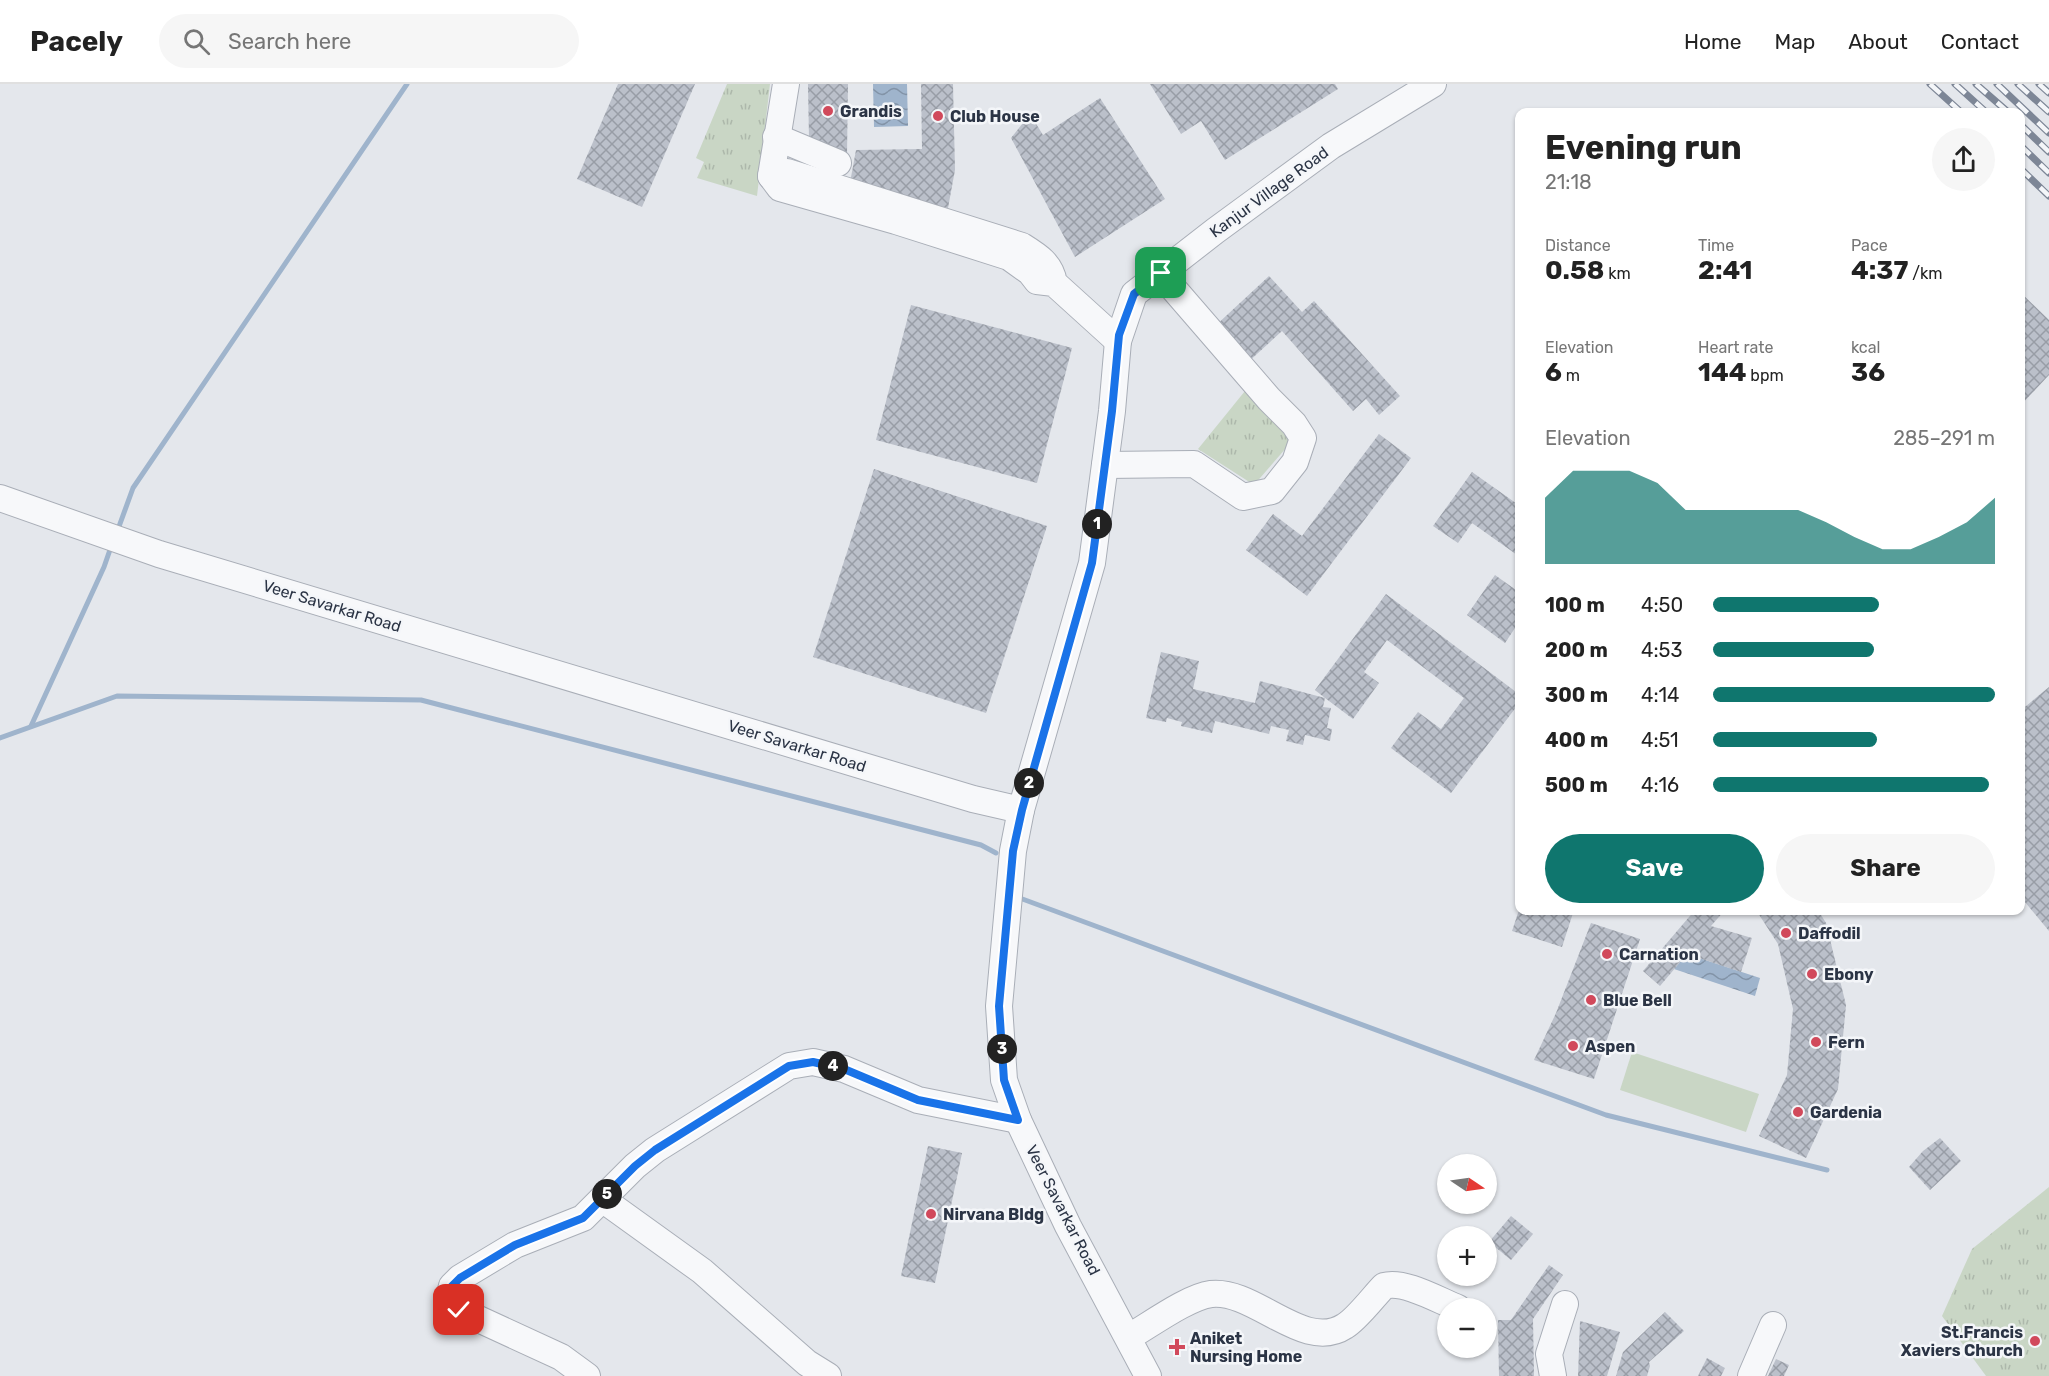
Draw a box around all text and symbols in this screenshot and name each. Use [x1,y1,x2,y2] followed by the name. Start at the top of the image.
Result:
[159,14,579,68] search box
[30,25,123,58] text: Pacely
[180,25,213,58] icon: search
[228,28,351,55] text: Search here
[1684,29,1741,54] text: Home
[1774,29,1815,54] text: Map
[1848,29,1908,54] text: About
[1941,29,2019,54] text: Contact
[840,102,902,121] place label: Grandis
[821,104,835,118] marker: Grandis
[950,107,1040,126] place label: Club House
[931,109,945,123] marker: Club House
[1545,128,1742,167] text: Evening run
[1932,128,1995,191] button: share
[1206,143,1332,241] street label: Kanjur Village Road
[1545,170,1592,194] text: 21:18
[1545,236,1611,255] text: Distance
[1698,236,1734,255] text: Time
[1851,236,1888,255] text: Pace
[1135,247,1186,298] pin
[1545,255,1604,286] text: 0.58
[1698,255,1753,286] text: 2:41
[1851,255,1908,286] text: 4:37
[1144,256,1177,289] icon: arrive
[1604,264,1631,283] text: km
[1908,264,1943,283] text: /km
[1545,338,1614,357] text: Elevation
[1698,338,1773,357] text: Heart rate
[1851,338,1880,357] text: kcal
[1545,357,1562,388] text: 6
[1698,357,1746,388] text: 144
[1851,357,1885,388] text: 36
[1562,366,1580,385] text: m
[1746,366,1784,385] text: bpm
[1545,426,1631,450] text: Elevation
[1893,426,1995,450] text: 285–291 m
[1082,509,1112,539] pin: 1
[1093,514,1101,533] text: 1
[260,576,404,636] street label: Veer Savarkar Road
[1545,593,1605,617] text: 100 m
[1641,593,1683,617] text: 4:50
[1545,638,1608,662] text: 200 m
[1641,638,1682,662] text: 4:53
[1545,683,1608,707] text: 300 m
[1641,683,1680,707] text: 4:14
[725,716,869,776] street label: Veer Savarkar Road
[1545,728,1608,752] text: 400 m
[1641,728,1679,752] text: 4:51
[1014,768,1044,798] pin: 2
[1024,773,1034,792] text: 2
[1545,773,1608,797] text: 500 m
[1641,773,1679,797] text: 4:16
[1545,834,1764,903] button: Save
[1776,834,1995,903] button: Share
[1798,924,1861,943] place label: Daffodil
[1779,926,1793,940] marker: Daffodil
[1619,945,1699,964] place label: Carnation
[1600,947,1614,961] marker: Carnation
[1824,965,1874,984] place label: Ebony
[1805,967,1819,981] marker: Ebony
[1603,991,1672,1010] place label: Blue Bell
[1584,993,1598,1007] marker: Blue Bell
[1828,1033,1865,1052] place label: Fern
[987,1034,1017,1064] pin: 3
[1809,1035,1823,1049] marker: Fern
[1585,1037,1635,1056] place label: Aspen
[997,1039,1007,1058] text: 3
[1566,1039,1580,1053] marker: Aspen
[818,1051,848,1081] pin: 4
[828,1056,838,1075] text: 4
[1810,1103,1882,1122] place label: Gardenia
[1791,1105,1805,1119] marker: Gardenia
[1022,1142,1104,1278] street label: Veer Savarkar Road
[1437,1154,1497,1214] north arrow
[1437,1154,1497,1358] map controls
[592,1179,622,1209] pin: 5
[602,1184,612,1203] text: 5
[943,1205,1044,1224] place label: Nirvana Bldg
[924,1207,938,1221] marker: Nirvana Bldg
[1437,1226,1497,1286] button: +
[433,1284,484,1335] pin
[442,1293,475,1326] icon: check
[1437,1298,1497,1358] button: −
[1901,1323,2023,1360] place label: St.Francis Xaviers Church
[1190,1329,1302,1366] place label: Aniket Nursing Home
[2028,1334,2042,1348] marker: St.Francis Xaviers Church
[1168,1338,1186,1356] marker: Aniket Nursing Home

